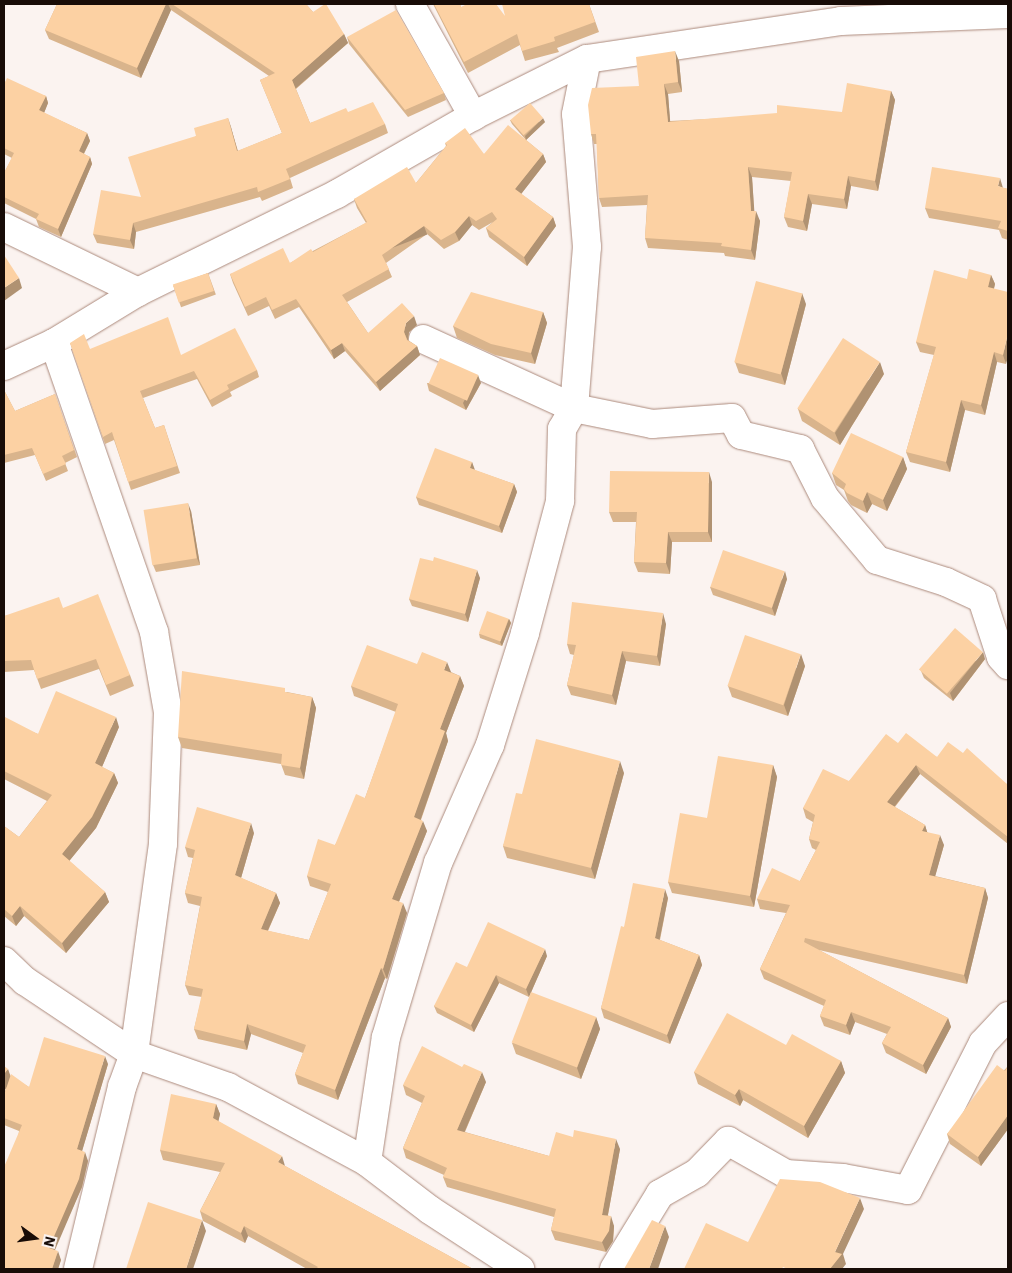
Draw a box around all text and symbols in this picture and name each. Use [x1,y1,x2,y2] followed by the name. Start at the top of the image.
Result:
[10,1213,60,1263] north arrow
[40,1235,60,1249] text: N

